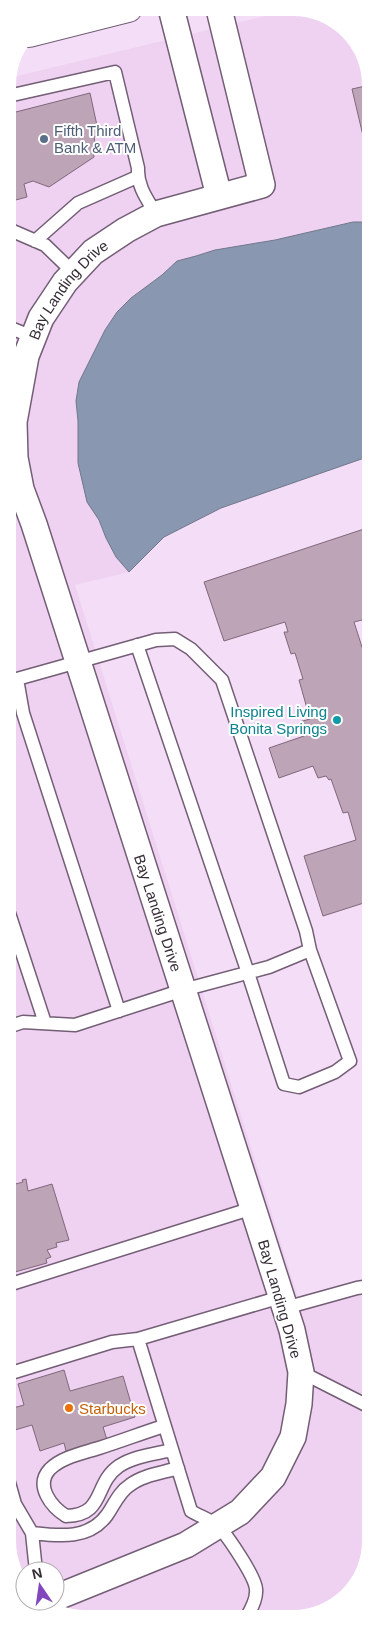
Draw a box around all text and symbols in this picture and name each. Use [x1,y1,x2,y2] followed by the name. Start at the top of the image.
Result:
[54,122,136,156] place label: Fifth Third Bank & ATM
[38,133,50,145] marker: Fifth Third Bank & ATM
[25,236,111,342] street label: Bay Landing Drive
[229,703,327,737] place label: Inspired Living Bonita Springs
[331,714,343,726] marker: Inspired Living Bonita Springs
[131,852,185,974] street label: Bay Landing Drive
[255,1238,305,1360] street label: Bay Landing Drive
[79,1400,146,1417] place label: Starbucks
[63,1402,75,1414] marker: Starbucks
[15,1561,65,1611] north arrow
[30,1564,44,1582] text: N

